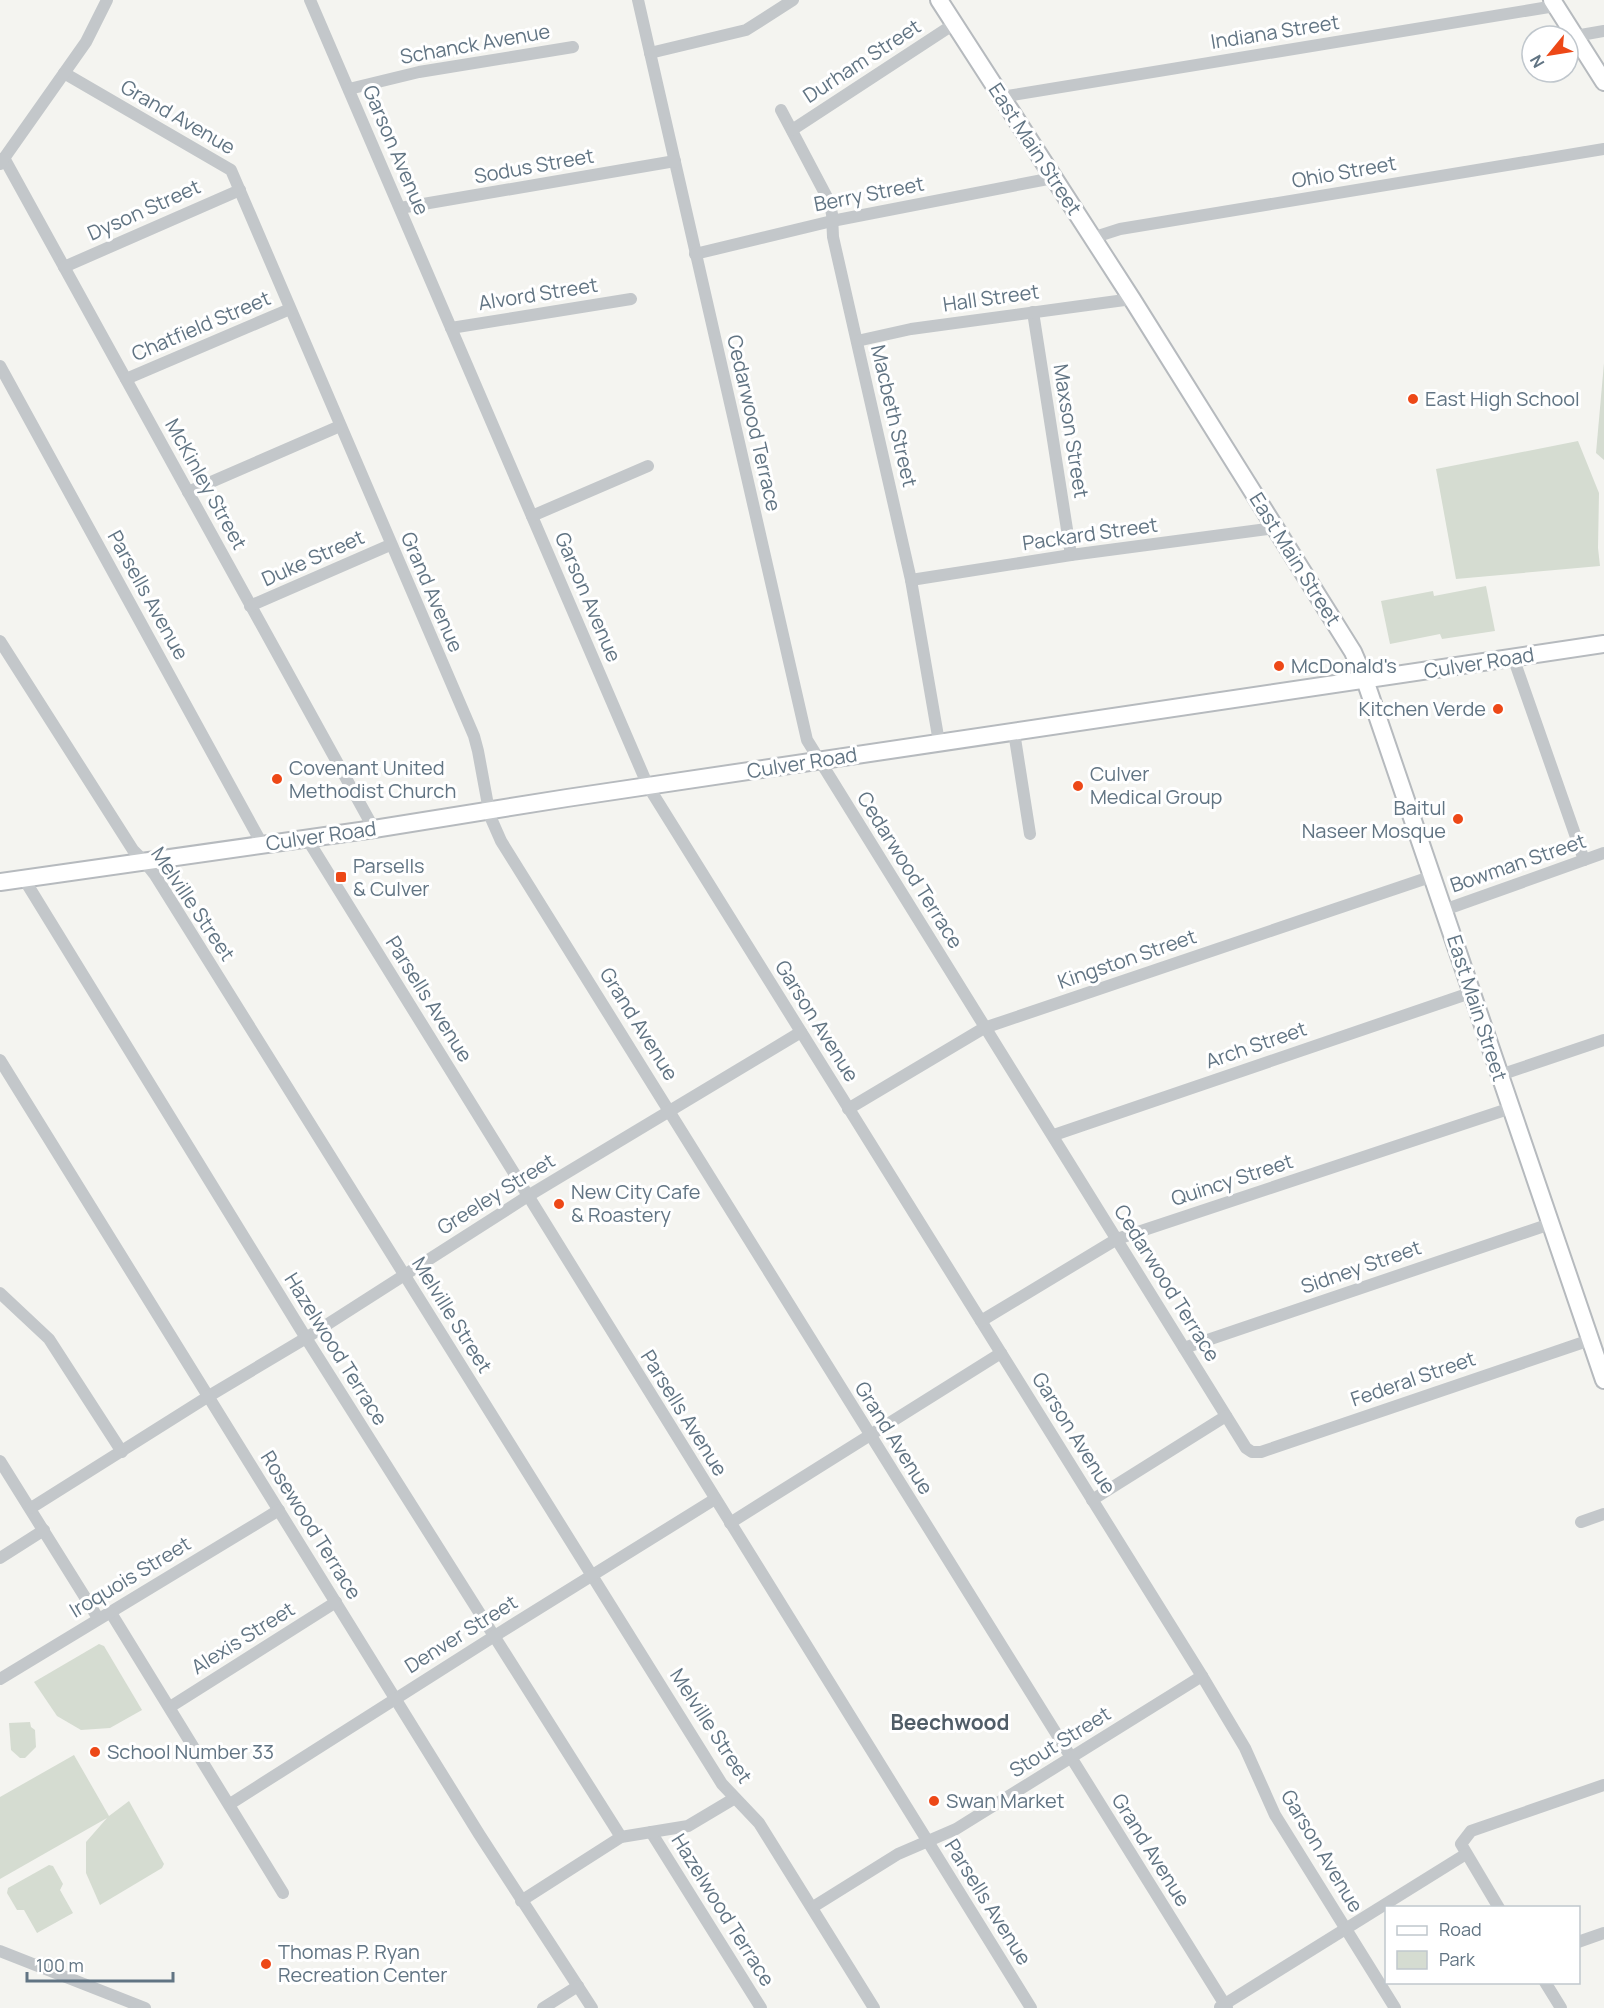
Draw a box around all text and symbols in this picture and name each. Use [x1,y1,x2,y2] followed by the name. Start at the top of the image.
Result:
[1209,8,1341,55] street label: Indiana Street
[798,12,926,109] street label: Durham Street
[398,17,552,70] street label: Schanck Avenue
[1520,24,1580,84] north arrow
[1525,51,1549,72] text: N
[116,73,240,160] street label: Grand Avenue
[983,78,1088,220] street label: East Main Street
[357,81,436,219] street label: Garson Avenue
[472,142,596,189] street label: Sodus Street
[1290,149,1398,194] street label: Ohio Street
[812,170,926,217] street label: Berry Street
[83,173,205,246] street label: Dyson Street
[476,271,600,316] street label: Alvord Street
[941,277,1041,318] street label: Hall Street
[127,284,274,367] street label: Chatfield Street
[721,332,788,514] street label: Cedarwood Terrace
[865,342,924,490] street label: Macbeth Street
[1048,362,1095,500] street label: Maxson Street
[1425,385,1580,412] place label: East High School
[1406,392,1420,406] marker: East High School
[159,413,254,554] street label: McKinley Street
[1244,487,1347,630] street label: East Main Street
[1020,511,1159,556] street label: Packard Street
[257,523,368,592] street label: Duke Street
[102,525,195,664] street label: Parsells Avenue
[395,528,470,656] street label: Grand Avenue
[549,528,628,666] street label: Garson Avenue
[1422,640,1536,685] street label: Culver Road
[1291,652,1397,679] place label: McDonald's
[1272,659,1286,673] marker: McDonald's
[1359,695,1486,722] place label: Kitchen Verde
[1491,702,1505,716] marker: Kitchen Verde
[745,740,859,785] street label: Culver Road
[289,754,456,804] place label: Covenant United Methodist Church
[1090,760,1223,810] place label: Culver Medical Group
[270,772,284,786] marker: Covenant United Methodist Church
[1071,779,1085,793] marker: Culver Medical Group
[851,786,970,953] street label: Cedarwood Terrace
[1302,794,1446,844] place label: Baitul Naseer Mosque
[1451,812,1465,826] marker: Baitul Naseer Mosque
[264,814,378,857] street label: Culver Road
[1446,827,1589,898] street label: Bowman Street
[145,842,241,966] street label: Melville Street
[353,852,430,902] place label: Parsells & Culver
[334,870,348,884] marker: Parsells & Culver
[1054,922,1200,995] street label: Kingston Street
[380,931,479,1067] street label: Parsells Avenue
[1441,931,1514,1084] street label: East Main Street
[769,955,866,1087] street label: Garson Avenue
[594,962,685,1085] street label: Grand Avenue
[1202,1015,1310,1074] street label: Arch Street
[432,1147,560,1241] street label: Greeley Street
[1167,1147,1296,1212] street label: Quincy Street
[571,1178,700,1228] place label: New City Cafe & Roastery
[552,1197,566,1211] marker: New City Cafe & Roastery
[1108,1199,1227,1366] street label: Cedarwood Terrace
[1297,1233,1425,1300] street label: Sidney Street
[406,1252,499,1378] street label: Melville Street
[279,1267,394,1430] street label: Hazelwood Terrace
[635,1345,734,1481] street label: Parsells Avenue
[1347,1345,1479,1413] street label: Federal Street
[1026,1367,1123,1499] street label: Garson Avenue
[849,1376,940,1499] street label: Grand Avenue
[255,1445,368,1604] street label: Rosewood Terrace
[64,1530,195,1623] street label: Iroquois Street
[399,1588,522,1679] street label: Denver Street
[186,1595,300,1680] street label: Alexis Street
[664,1663,759,1788] street label: Melville Street
[1004,1700,1115,1783] street label: Stout Street
[890,1708,1010,1736] district label: Beechwood
[107,1738,274,1765] place label: School Number 33
[88,1745,102,1759] marker: School Number 33
[1275,1784,1370,1917] street label: Garson Avenue
[946,1787,1065,1814] place label: Swan Market
[1106,1788,1197,1911] street label: Grand Avenue
[927,1794,941,1808] marker: Swan Market
[666,1828,781,1991] street label: Hazelwood Terrace
[939,1834,1038,1970] street label: Parsells Avenue
[1385,1906,1580,1984] legend
[1439,1917,1482,1941] text: Road
[278,1938,447,1988] place label: Thomas P. Ryan Recreation Center
[27,1945,172,1983] scale bar
[1439,1947,1476,1971] text: Park
[36,1953,84,1977] text: 100 m
[259,1957,273,1971] marker: Thomas P. Ryan Recreation Center

